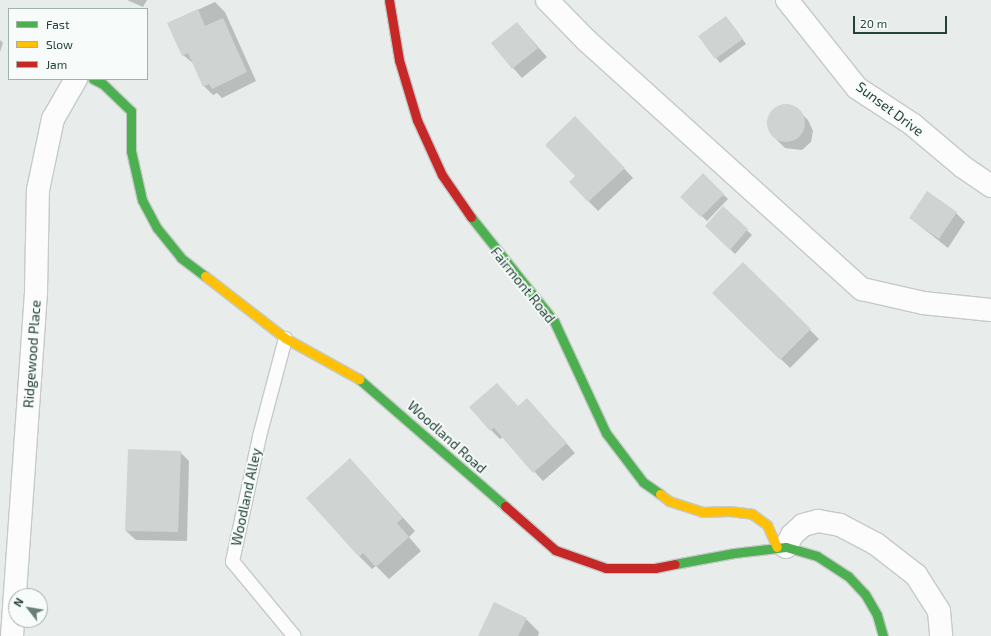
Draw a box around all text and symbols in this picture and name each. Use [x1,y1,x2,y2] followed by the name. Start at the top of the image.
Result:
[8,8,148,80] legend
[855,8,949,34] scale bar
[860,16,887,30] text: 20 m
[46,17,69,31] text: Fast
[46,37,73,51] text: Slow
[46,57,67,71] text: Jam
[853,78,927,140] street label: Sunset Drive
[487,244,559,326] street label: Fairmont Road
[20,299,44,409] street label: Ridgewood Place
[404,397,490,477] street label: Woodland Road
[227,446,265,548] street label: Woodland Alley
[8,588,48,628] north arrow
[11,595,26,609] text: N

